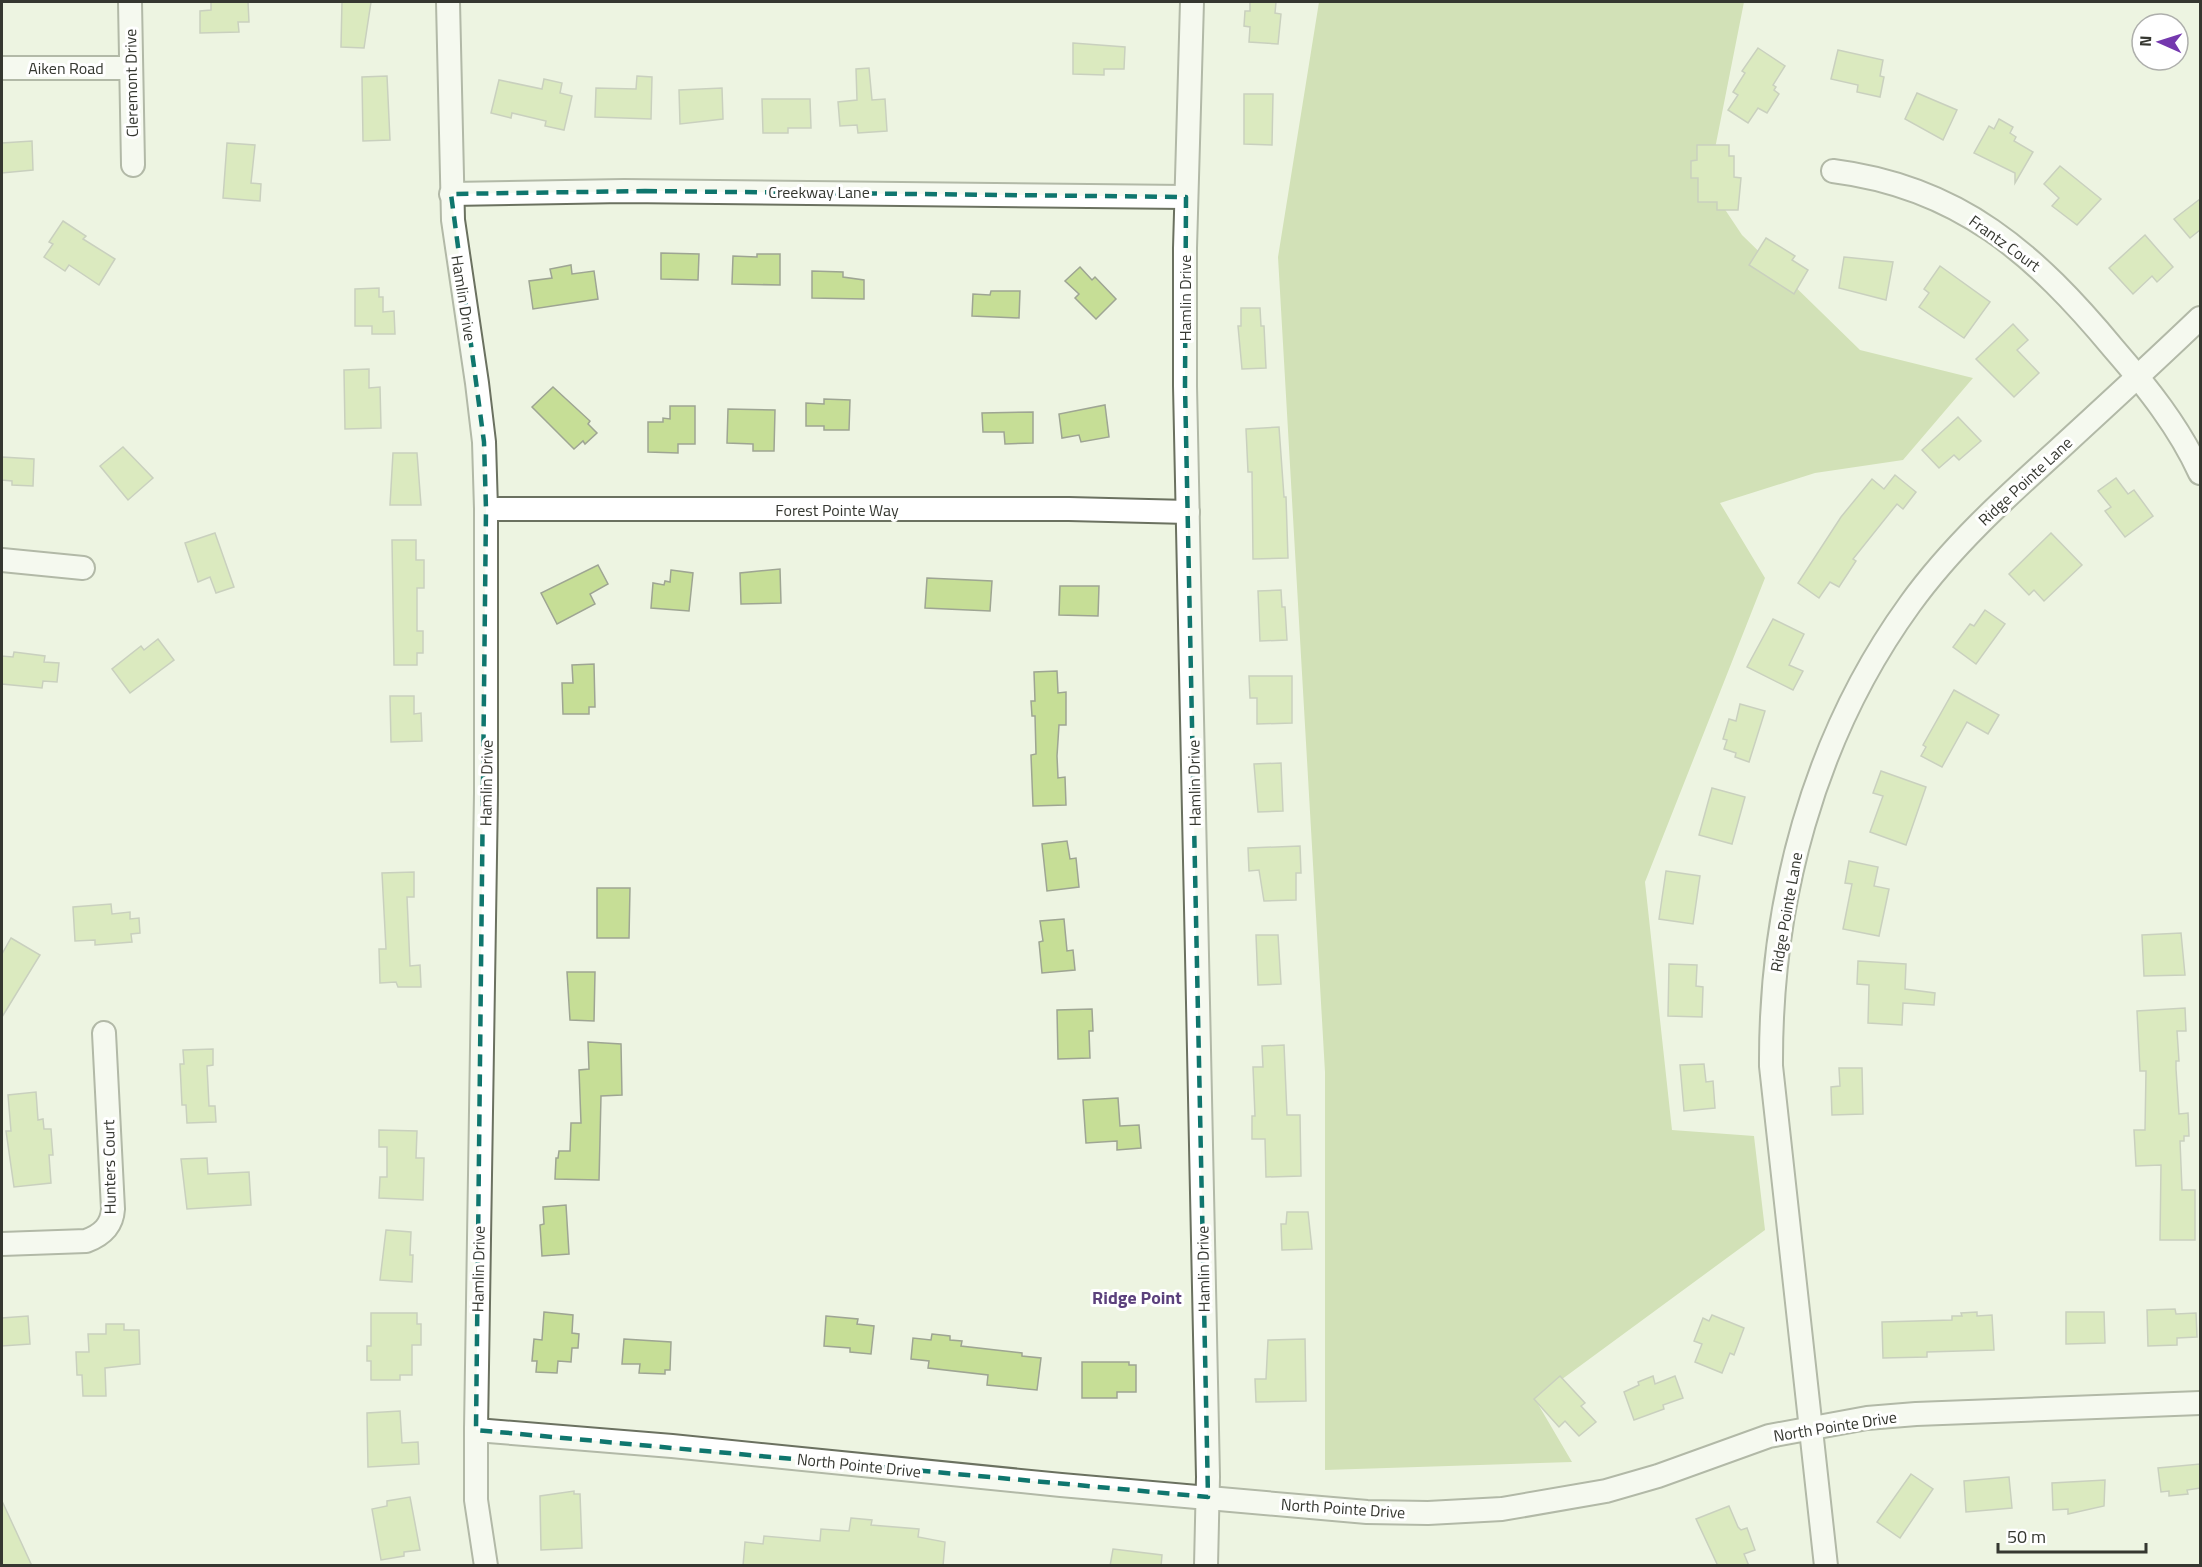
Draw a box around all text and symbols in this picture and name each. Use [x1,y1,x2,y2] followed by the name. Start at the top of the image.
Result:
[2130,12,2190,72] north arrow
[118,29,144,137] street label: Cleremont Drive
[2133,35,2157,47] text: N
[28,56,104,80] street label: Aiken Road
[768,180,870,204] street label: Creekway Lane
[1964,209,2046,277] street label: Frantz Court
[445,253,483,343] street label: Hamlin Drive
[1173,255,1197,341] street label: Hamlin Drive
[1973,431,2077,531] street label: Ridge Pointe Lane
[775,498,899,522] street label: Forest Pointe Way
[473,740,499,826] street label: Hamlin Drive
[1181,740,1207,826] street label: Hamlin Drive
[1764,850,1808,974] street label: Ridge Pointe Lane
[96,1119,122,1215] street label: Hunters Court
[465,1226,491,1312] street label: Hamlin Drive
[1190,1226,1216,1312] street label: Hamlin Drive
[1092,1284,1182,1311] district label: Ridge Point
[1772,1404,1898,1448] street label: North Pointe Drive
[796,1447,922,1483] street label: North Pointe Drive
[1280,1492,1406,1524] street label: North Pointe Drive
[1998,1516,2146,1554] scale bar
[2007,1523,2046,1550] text: 50 m

